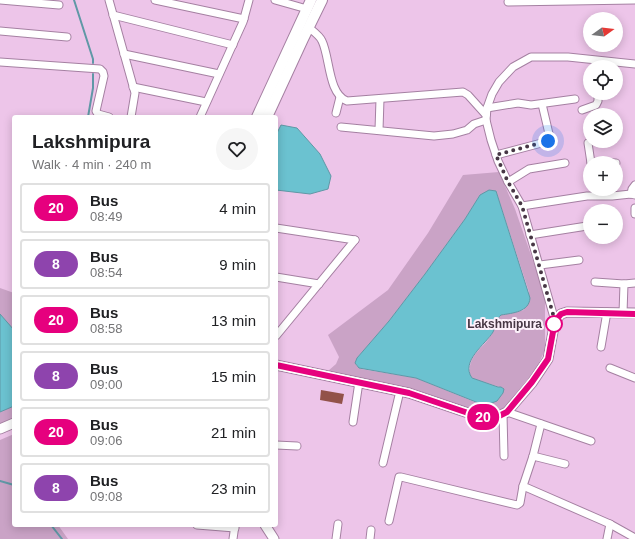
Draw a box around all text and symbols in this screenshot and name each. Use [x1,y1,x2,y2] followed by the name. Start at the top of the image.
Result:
[583,12,623,52] north arrow
[583,12,623,244] map controls
[583,60,623,100] button: locate
[583,108,623,148] button: layers
[216,128,258,170] button: heart
[32,131,150,152] text: Lakshmipura
[538,131,558,151] your location
[583,156,623,196] button: +
[32,157,151,172] text: Walk · 4 min · 240 m
[90,192,118,209] text: Bus
[48,200,64,216] text: 20
[219,200,256,217] text: 4 min
[583,204,623,244] button: −
[90,209,123,224] text: 08:49
[90,248,118,265] text: Bus
[52,256,60,272] text: 8
[219,256,256,273] text: 9 min
[90,265,123,280] text: 08:54
[90,304,118,321] text: Bus
[48,312,64,328] text: 20
[211,312,256,329] text: 13 min
[545,315,563,333] marker: Lakshmipura
[467,317,542,331] place label: Lakshmipura
[90,321,123,336] text: 08:58
[90,360,118,377] text: Bus
[52,368,60,384] text: 8
[211,368,256,385] text: 15 min
[90,377,123,392] text: 09:00
[465,404,501,430] line badge: 20
[475,409,491,425] text: 20
[90,416,118,433] text: Bus
[48,424,64,440] text: 20
[211,424,256,441] text: 21 min
[90,433,123,448] text: 09:06
[90,472,118,489] text: Bus
[52,480,60,496] text: 8
[211,480,256,497] text: 23 min
[90,489,123,504] text: 09:08

